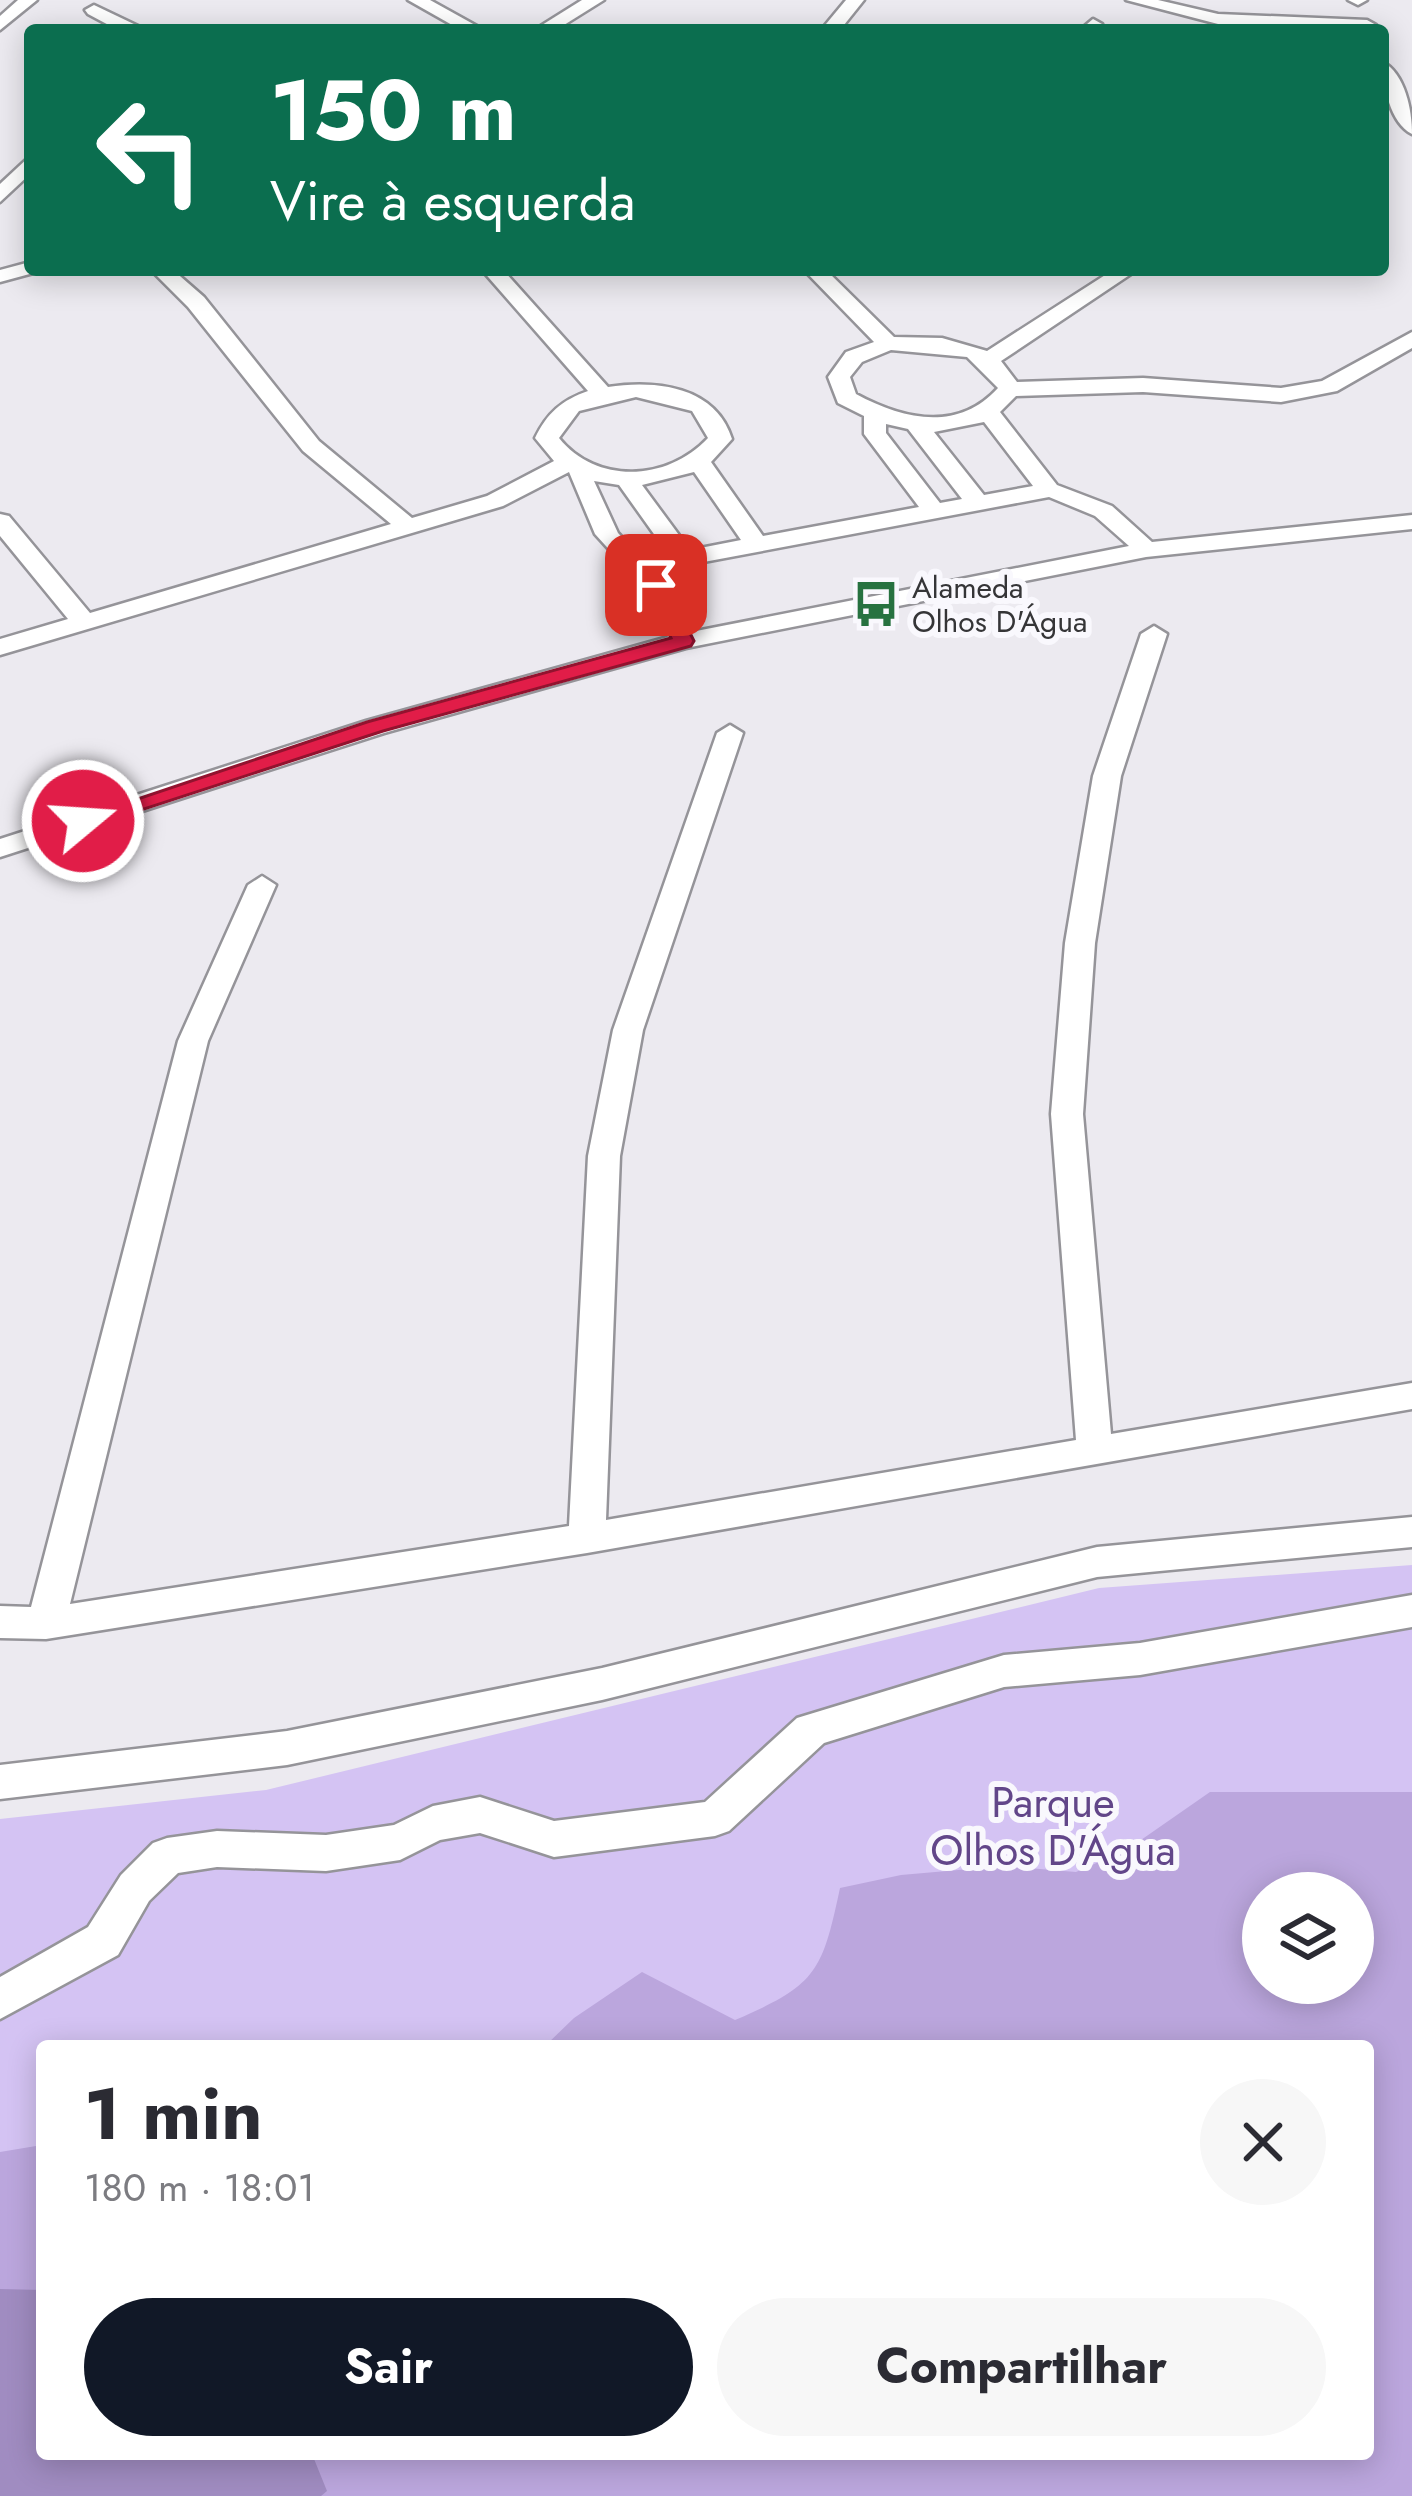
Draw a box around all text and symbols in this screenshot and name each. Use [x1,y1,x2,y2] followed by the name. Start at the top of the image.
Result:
[270,50,517,172] text: 150 m
[72,72,228,228] icon: left
[270,162,636,240] text: Vire à esquerda
[605,534,707,636] pin
[623,552,689,618] icon: arrive
[912,566,1087,643] place label: Alameda Olhos D'Água
[851,579,901,629] bus stop icon: Alameda Olhos D'Água
[20.0,758,146.0,884] position arrow
[930,1772,1176,1881] park label: Parque Olhos D'Água
[1242,1872,1374,2004] map controls
[1242,1872,1374,2004] button: layers
[84,2062,263,2166] text: 1 min
[1200,2079,1326,2205] button: close
[84,2159,315,2216] text: 180 m · 18:01
[84,2298,693,2436] button: Sair
[717,2298,1326,2436] button: Compartilhar

